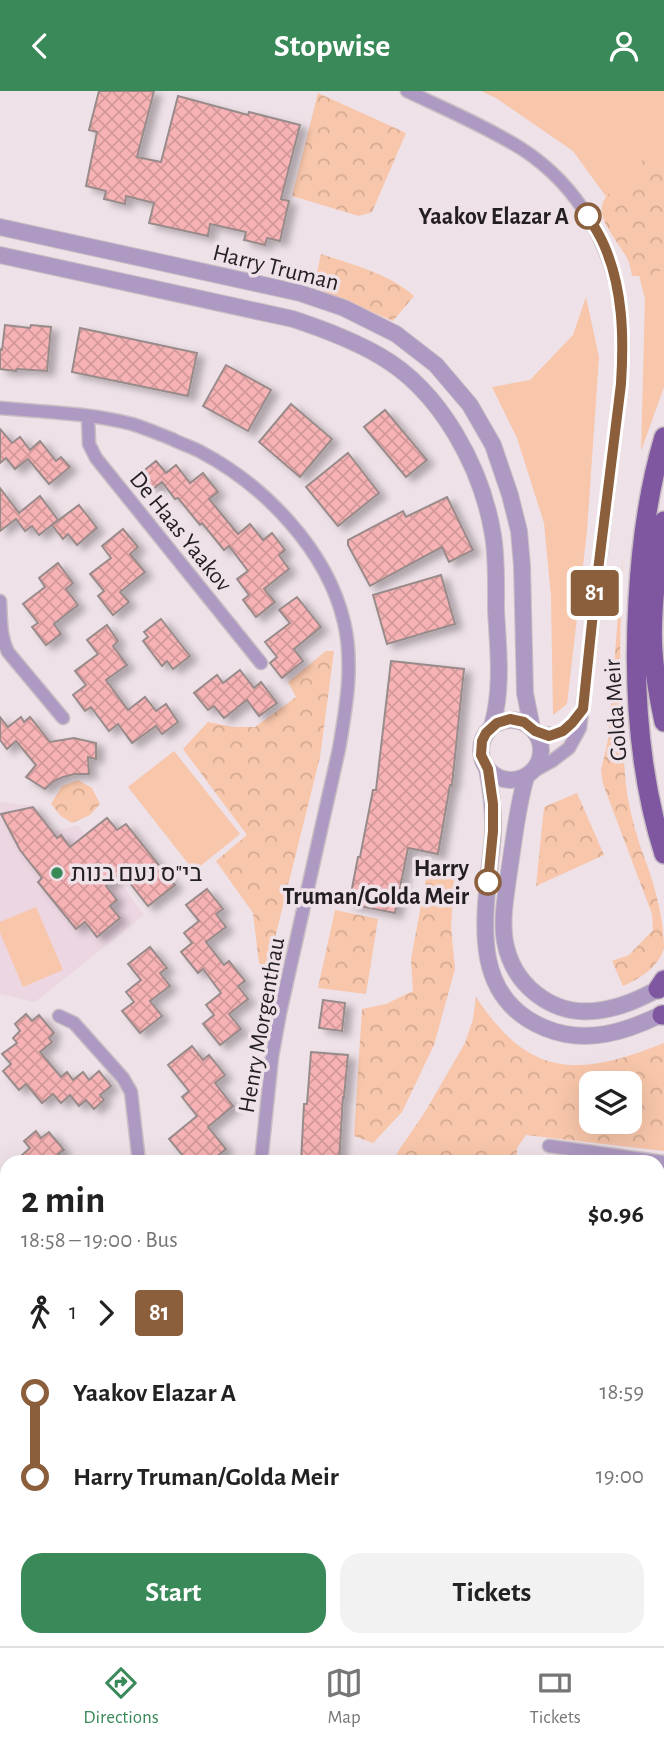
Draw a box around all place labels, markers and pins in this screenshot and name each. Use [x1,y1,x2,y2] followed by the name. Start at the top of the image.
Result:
[575,203,601,229] marker: Yaakov Elazar A
[419,205,570,229] place label: Yaakov Elazar A
[283,857,470,909] place label: Harry Truman/Golda Meir
[71,862,202,886] place label: בי"ס נעם בנות
[49,865,65,881] marker: בי"ס נעם בנות
[475,869,501,895] marker: Harry Truman/Golda Meir

